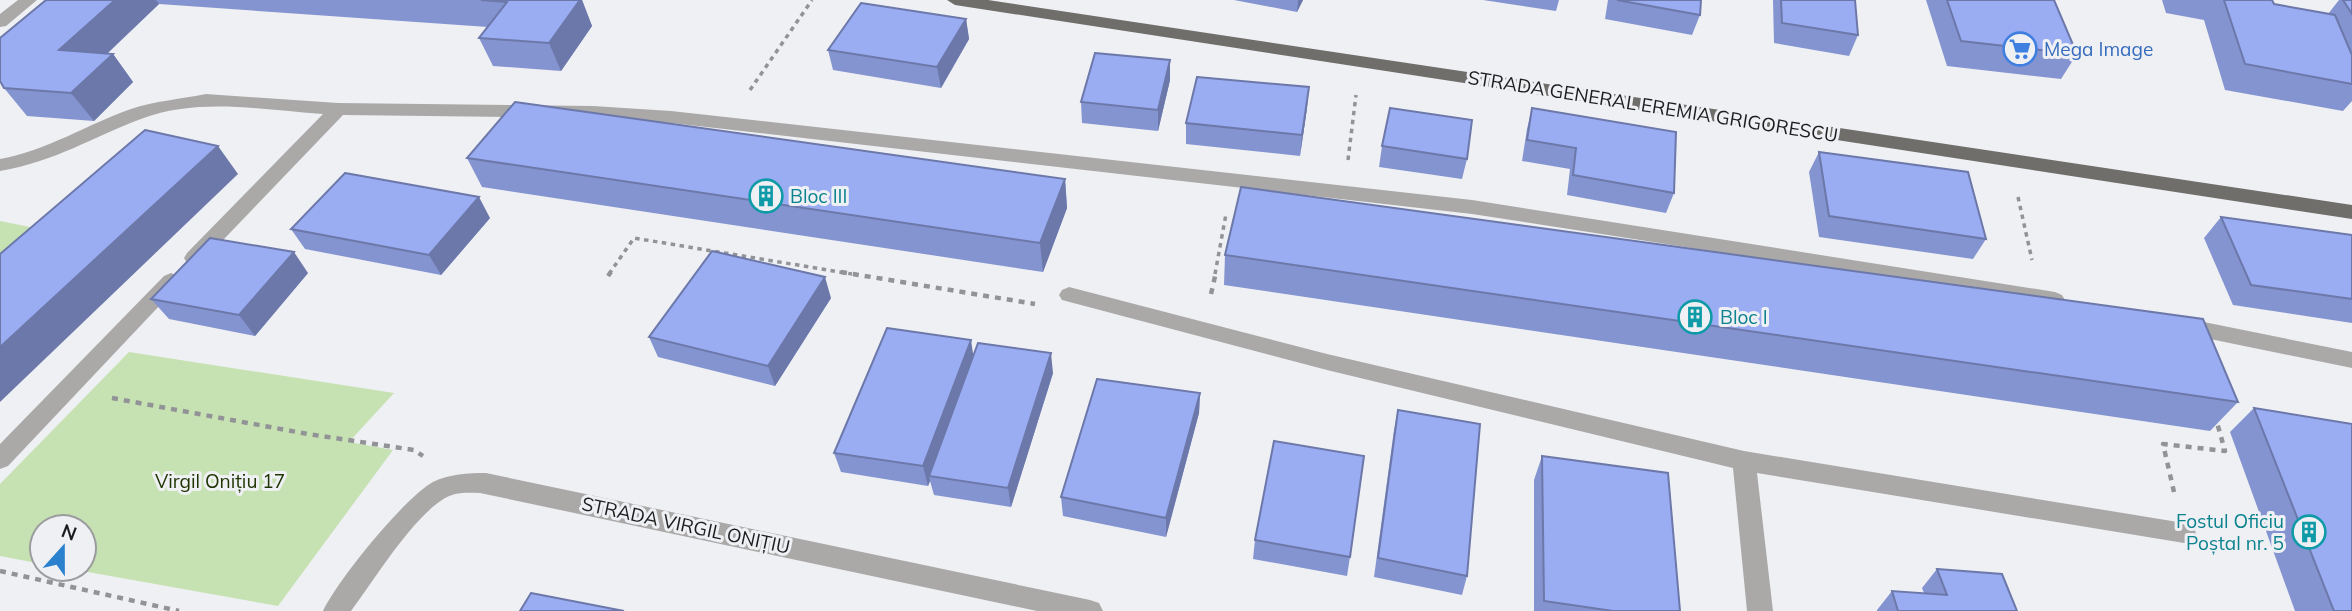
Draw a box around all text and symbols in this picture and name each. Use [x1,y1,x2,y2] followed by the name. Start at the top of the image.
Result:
[2001,30,2039,68] supermarket icon: Mega Image
[2044,37,2153,61] place label: Mega Image
[1466,65,1840,147] street label: STRADA GENERAL EREMIA GRIGORESCU
[747,177,785,215] building icon: Bloc III
[790,184,847,208] place label: Bloc III
[1676,298,1714,336] building icon: Bloc I
[1720,305,1768,329] place label: Bloc I
[155,469,285,494] park label: Virgil Onițiu 17
[580,491,792,560] street label: STRADA VIRGIL ONIȚIU
[2176,509,2284,556] place label: Fostul Oficiu Poștal nr. 5
[28,513,98,583] north arrow
[2290,513,2328,551] building icon: Fostul Oficiu Poștal nr. 5
[58,518,80,546] text: N

